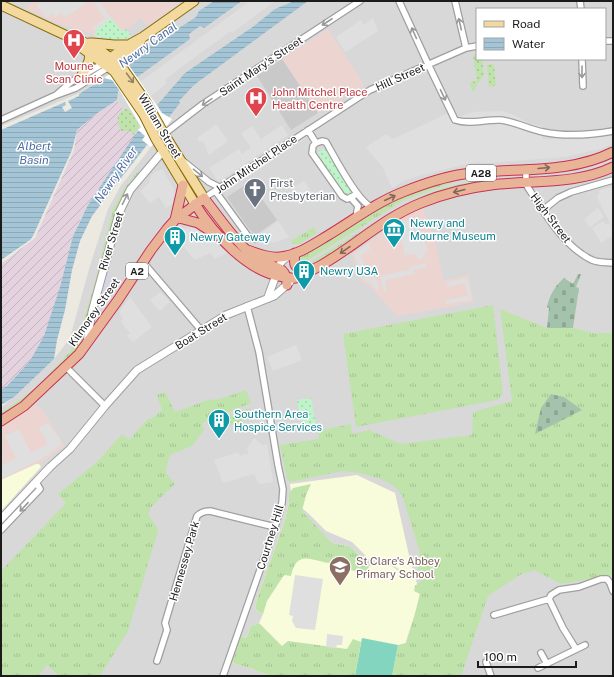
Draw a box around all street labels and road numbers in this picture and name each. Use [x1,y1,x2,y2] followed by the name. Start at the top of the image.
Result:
[217,34,305,98] street label: Saint Mary's Street
[374,61,426,93] street label: Hill Street
[136,92,184,160] street label: William Street
[213,132,299,196] street label: John Mitchel Place
[466,165,496,181] road number: A28
[528,191,574,245] street label: High Street
[96,210,126,272] street label: River Street
[126,263,148,279] road number: A2
[66,276,122,348] street label: Kilmorey Street
[173,310,229,352] street label: Boat Street
[254,503,286,571] street label: Courtney Hill
[167,520,201,602] street label: Hennessey Park

